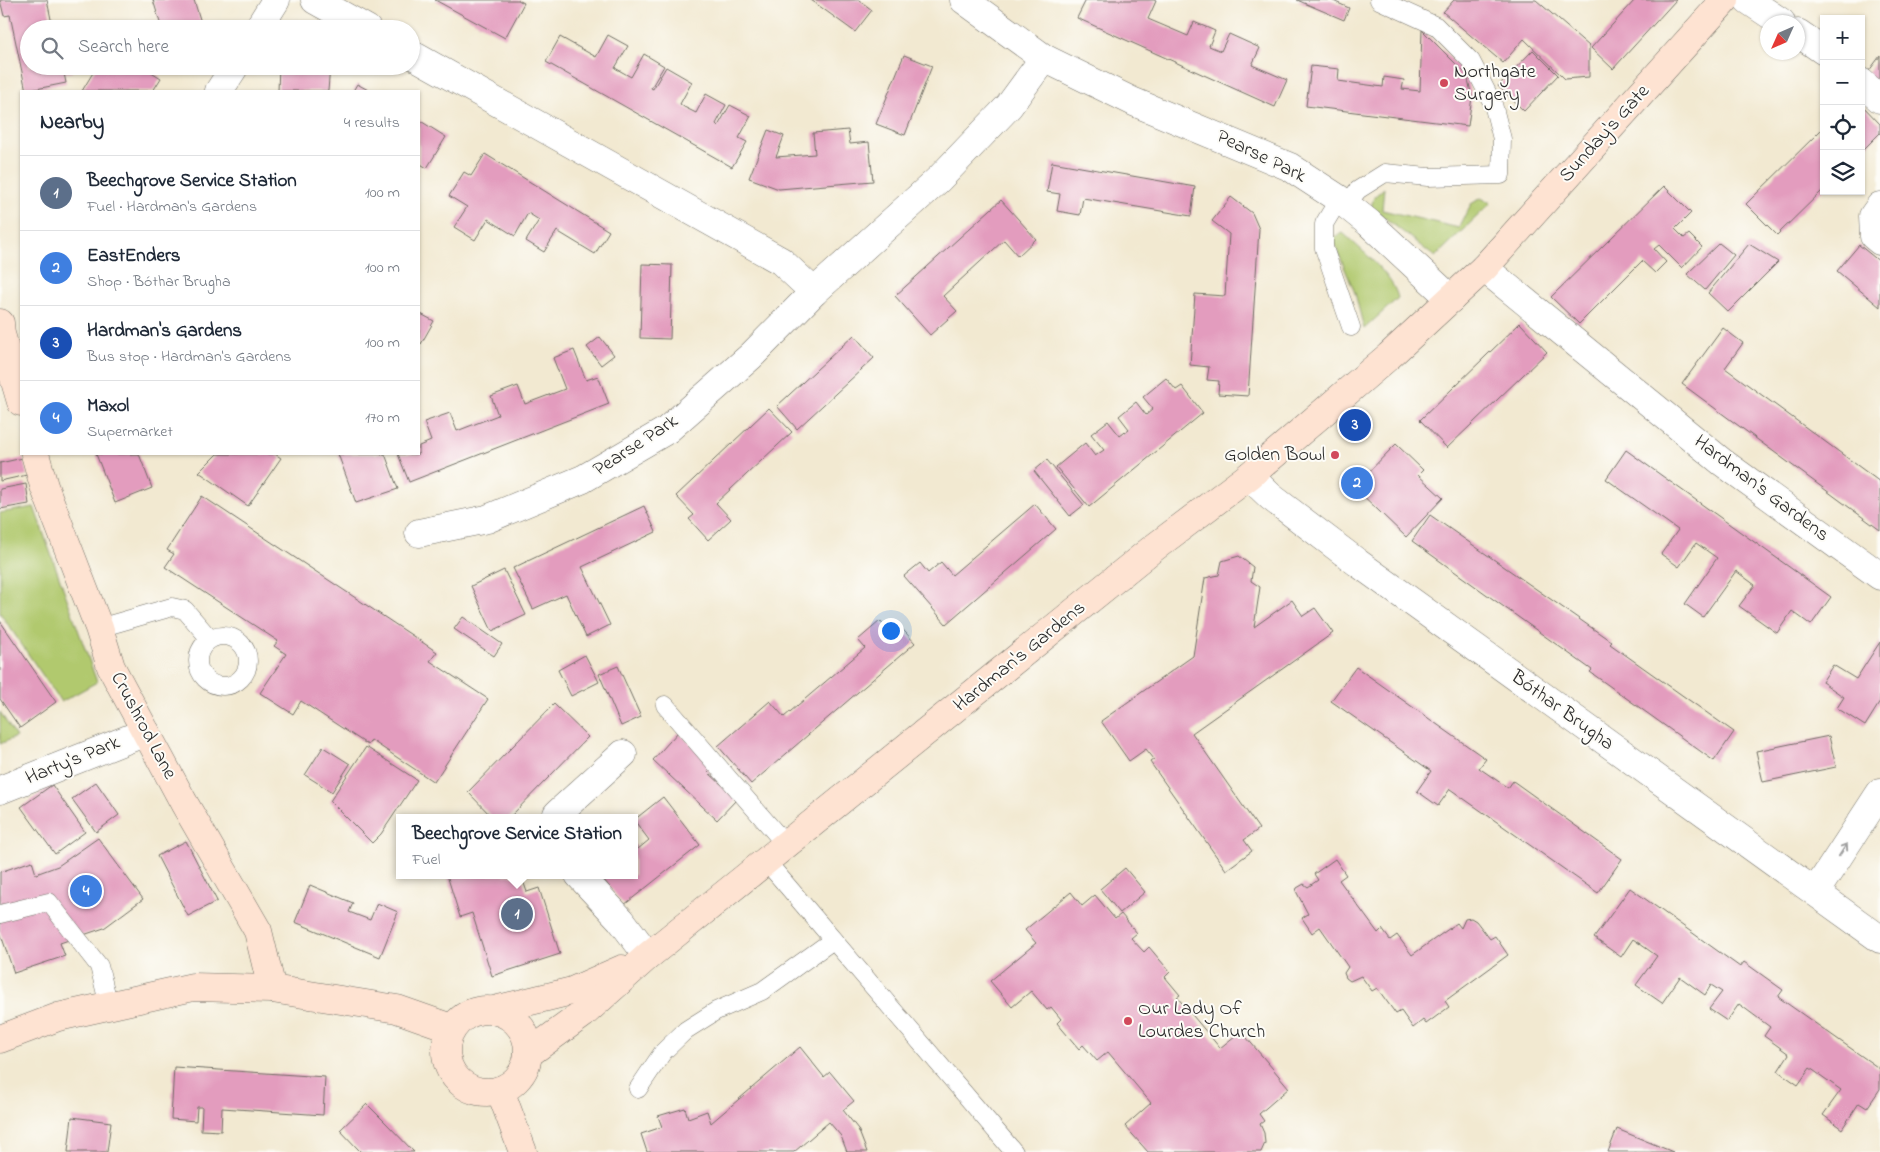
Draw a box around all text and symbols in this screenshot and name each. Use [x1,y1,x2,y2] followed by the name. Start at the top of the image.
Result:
[1760,15,1805,60] north arrow
[1820,15,1865,195] map controls
[1820,15,1865,60] button: +
[20,20,420,75] search box
[38,34,66,62] icon: search
[78,34,169,61] text: Search here
[1454,58,1536,111] place label: Northgate Surgery
[1820,60,1865,105] button: −
[1438,77,1450,89] marker: Northgate Surgery
[1553,78,1657,190] street label: Sunday's Gate
[1820,105,1865,150] button: locate
[40,108,104,138] text: Nearby
[344,111,400,135] text: 4 results
[1211,123,1311,191] street label: Pearse Park
[1820,150,1865,195] button: layers
[87,168,297,195] text: Beechgrove Service Station
[53,181,59,205] text: 1
[365,181,400,205] text: 100 m
[87,195,257,219] text: Fuel · Hardman's Gardens
[87,243,180,270] text: EastEnders
[52,256,60,280] text: 2
[365,256,400,280] text: 100 m
[87,270,231,294] text: Shop · Bóthar Brugha
[87,318,242,345] text: Hardman's Gardens
[53,331,59,355] text: 3
[365,331,400,355] text: 100 m
[87,345,291,369] text: Bus stop · Hardman's Gardens
[87,393,129,420] text: Maxol
[53,406,59,430] text: 4
[365,406,400,430] text: 170 m
[1339,406,1371,444] pin: 3
[588,407,685,484] street label: Pearse Park
[87,420,173,444] text: Supermarket
[1687,428,1835,550] street label: Hardman's Gardens
[1224,441,1325,470] place label: Golden Bowl
[1329,449,1341,461] marker: Golden Bowl
[1341,464,1373,502] pin: 2
[948,594,1092,720] street label: Hardman's Gardens
[878,618,904,644] your location
[1503,663,1620,759] street label: Bóthar Brugha
[102,667,184,785] street label: Crushrod Lane
[21,729,125,793] street label: Harty's Park
[396,814,638,879] popup
[412,821,622,848] text: Beechgrove Service Station
[1837,843,1848,857] one-way arrow
[412,848,440,872] text: Fuel
[70,872,102,910] pin: 4
[501,895,533,933] pin: 1
[1138,995,1265,1047] place label: Our Lady Of Lourdes Church
[1122,1015,1134,1027] marker: Our Lady Of Lourdes Church

